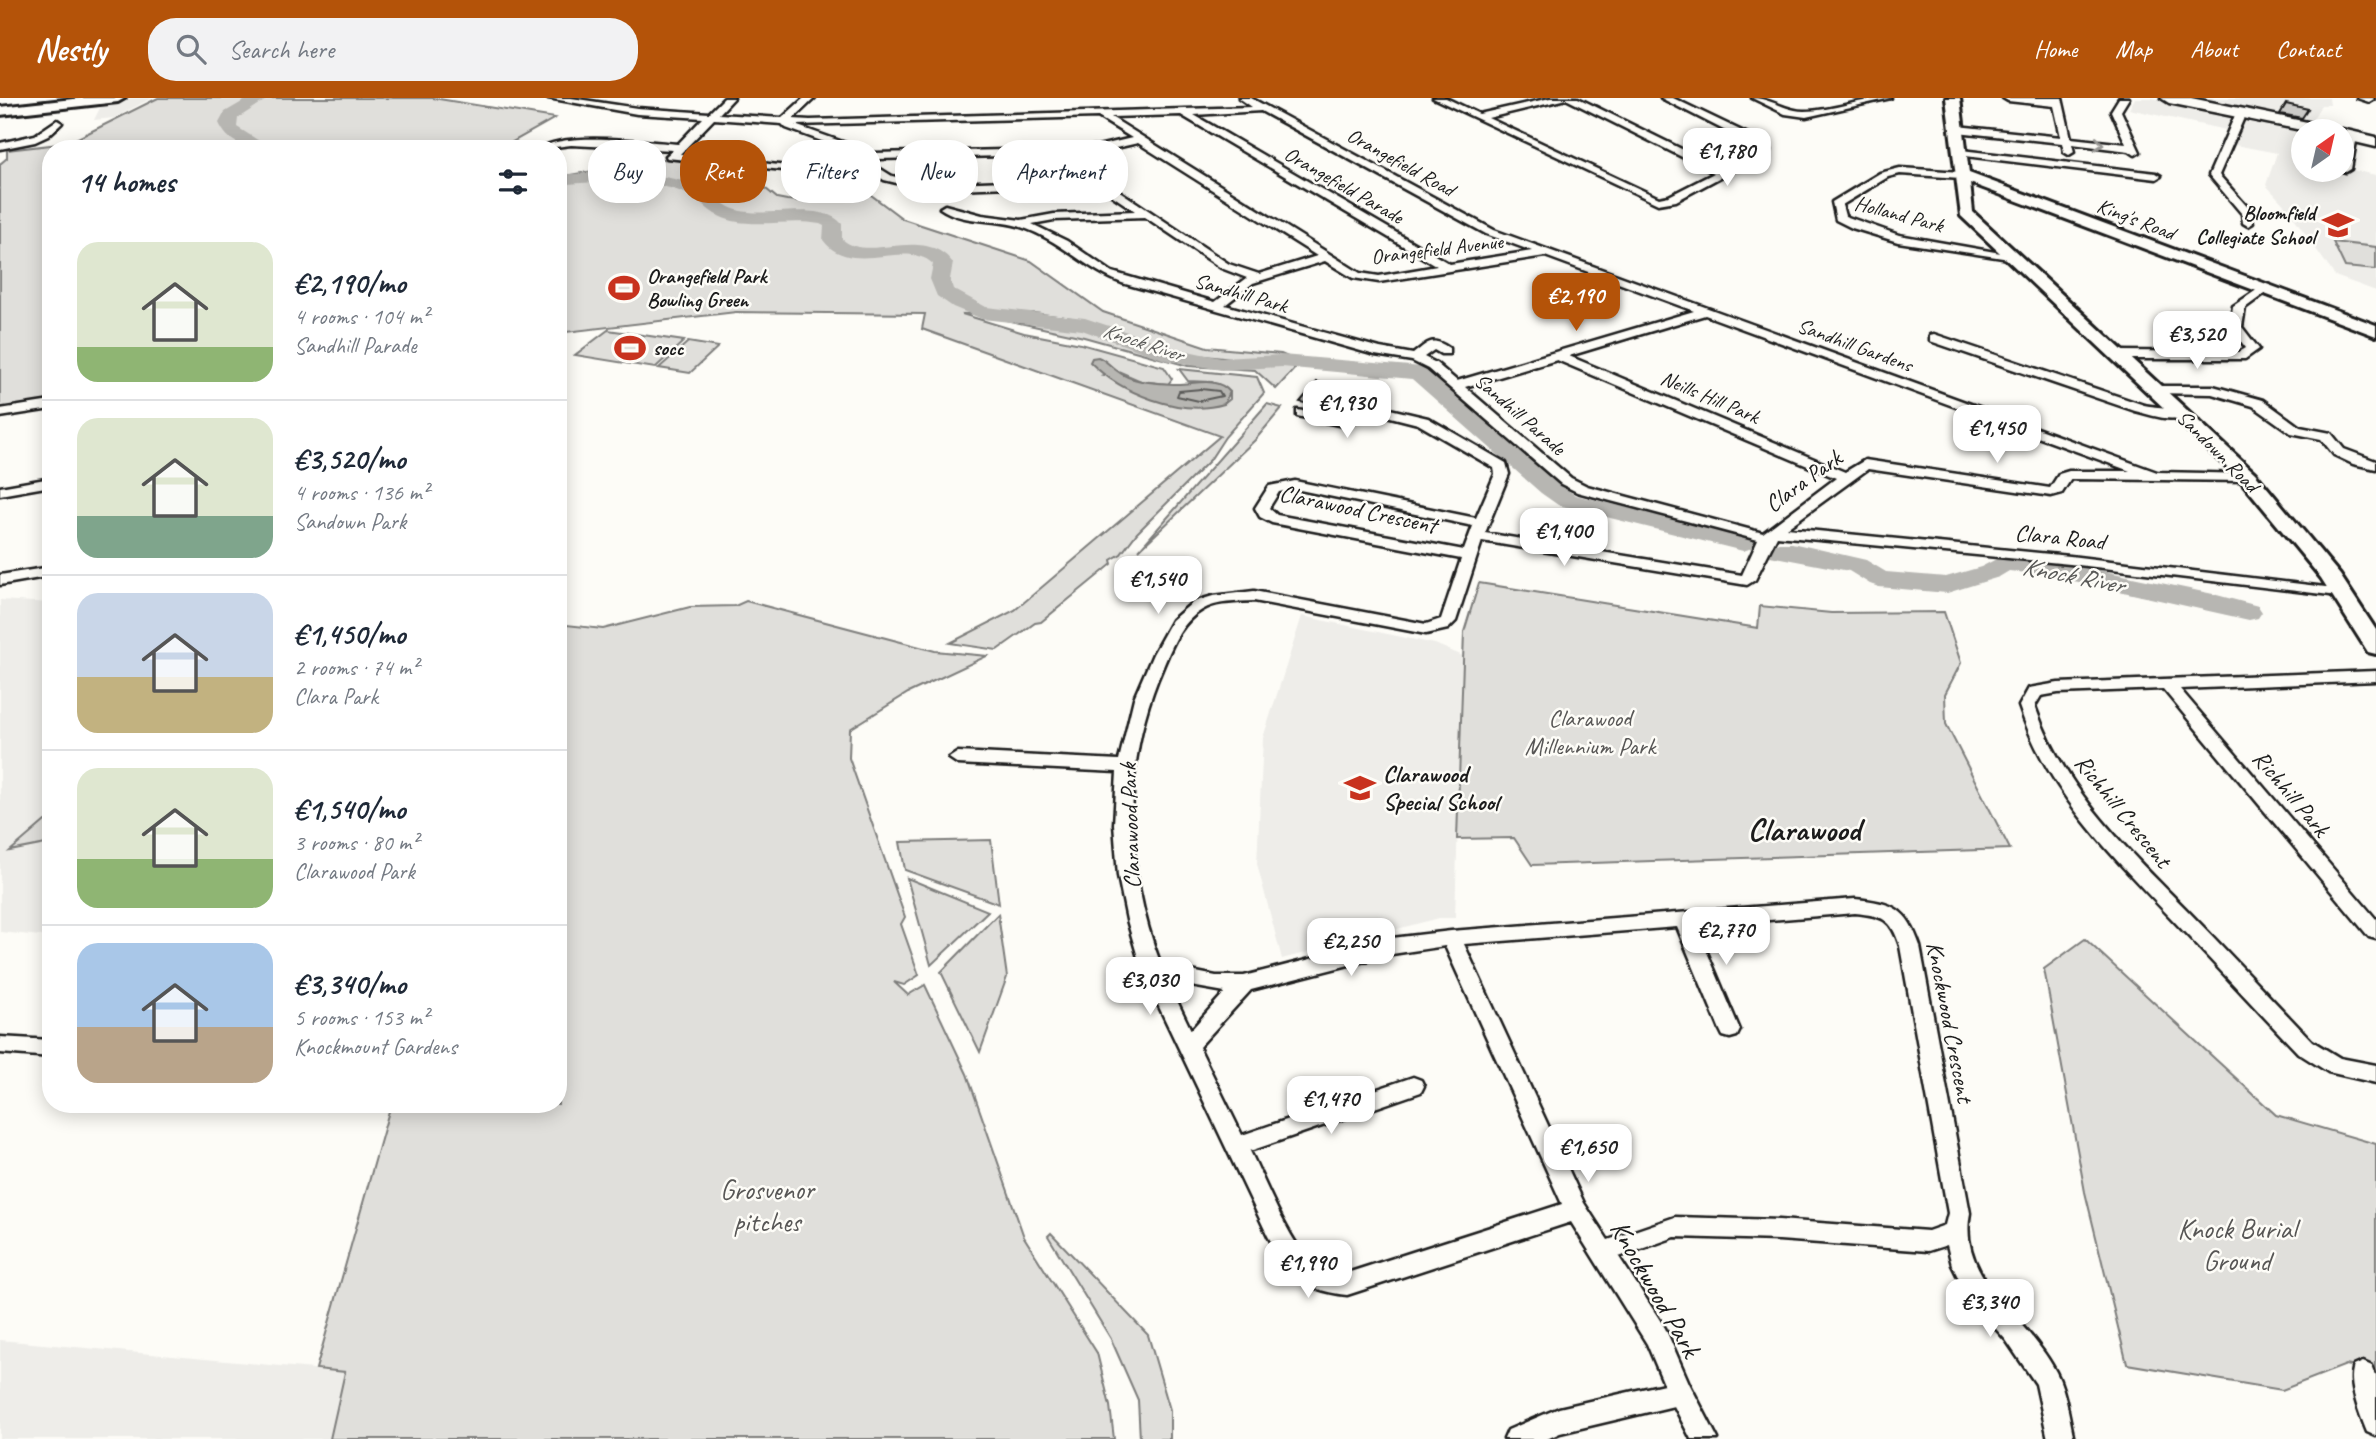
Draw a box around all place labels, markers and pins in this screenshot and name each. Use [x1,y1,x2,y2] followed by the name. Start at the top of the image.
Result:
[1670,129,1784,188] pin: €1,780
[2196,200,2319,250] place label: Bloomfield Collegiate School
[2321,208,2355,242] school or university icon: Bloomfield Collegiate School
[647,263,769,313] place label: Orangefield Park Bowling Green
[607,271,641,305] sports icon: Orangefield Park Bowling Green
[1519,274,1633,333] pin: €2,190
[2140,312,2254,371] pin: €3,520
[613,331,647,365] sports icon: socc
[653,335,685,361] place label: socc
[1290,380,1404,440] pin: €1,930
[1940,406,2054,465] pin: €1,450
[1507,508,1621,568] pin: €1,400
[1101,556,1215,616] pin: €1,540
[1383,759,1503,817] place label: Clarawood Special School
[1343,771,1377,805] school or university icon: Clarawood Special School
[1669,908,1783,967] pin: €2,770
[1294,918,1408,978] pin: €2,250
[1093,958,1207,1017] pin: €3,030
[1274,1076,1388,1136] pin: €1,470
[1531,1124,1645,1184] pin: €1,650
[1251,1240,1365,1300] pin: €1,990
[1933,1280,2047,1339] pin: €3,340

